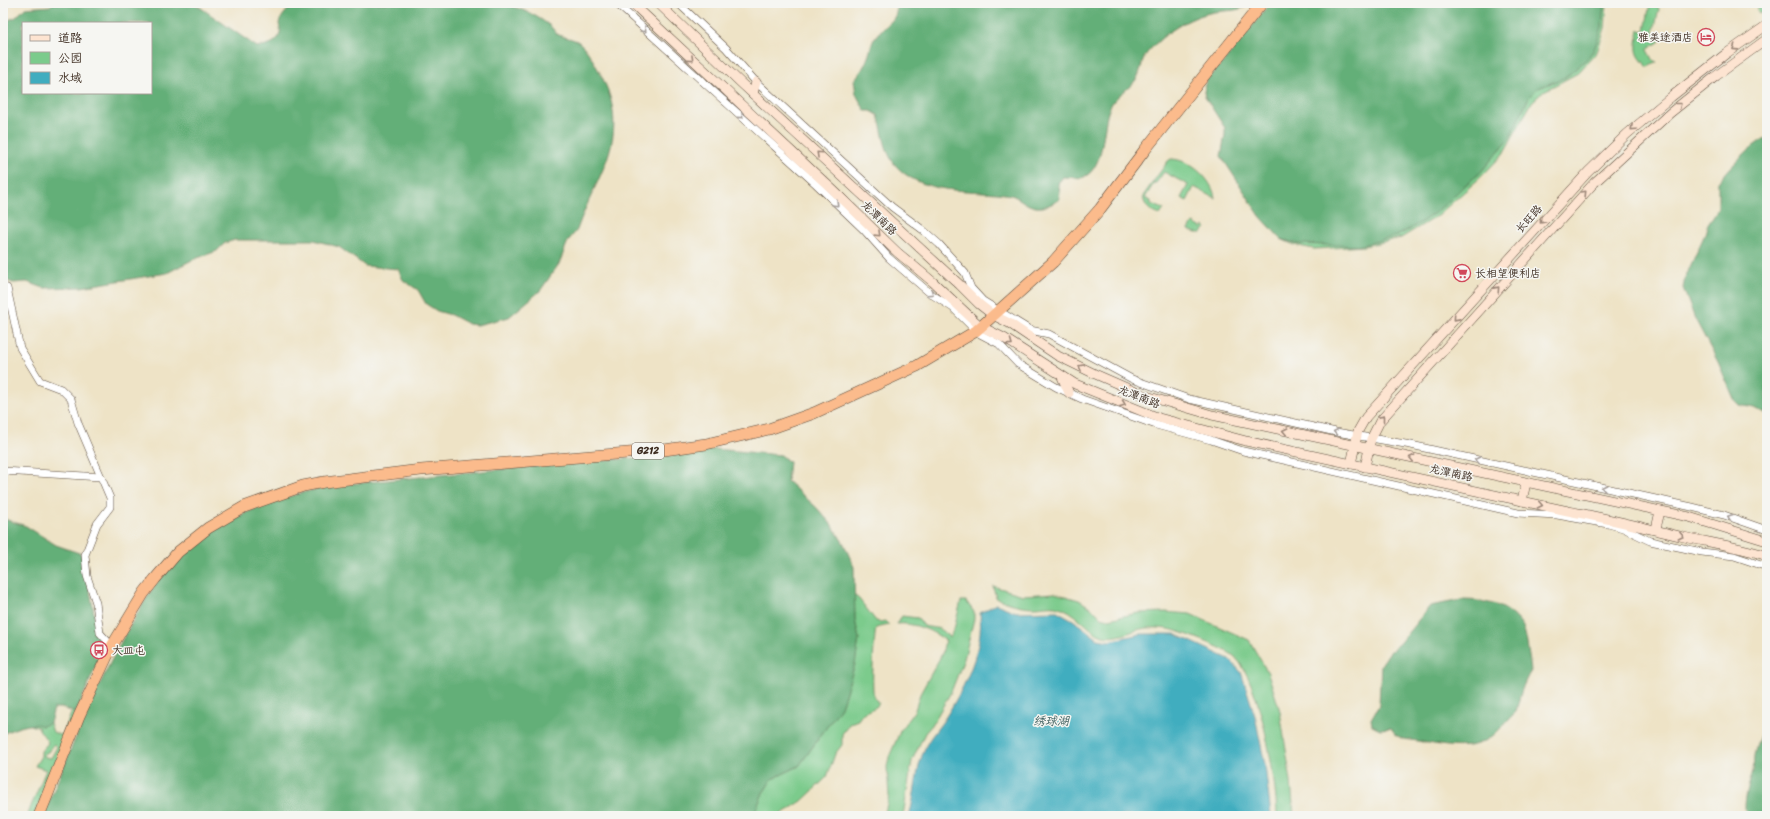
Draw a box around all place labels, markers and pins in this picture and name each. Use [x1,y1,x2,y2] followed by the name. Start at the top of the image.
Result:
[1696,27,1716,47] hotel icon: 雅美途酒店
[1638,28,1693,47] place label: 雅美途酒店
[1452,263,1472,283] supermarket icon: 长相望便利店
[1475,264,1541,283] place label: 长相望便利店
[89,640,109,660] bus stop icon: 大皿屯
[112,641,145,660] place label: 大皿屯

